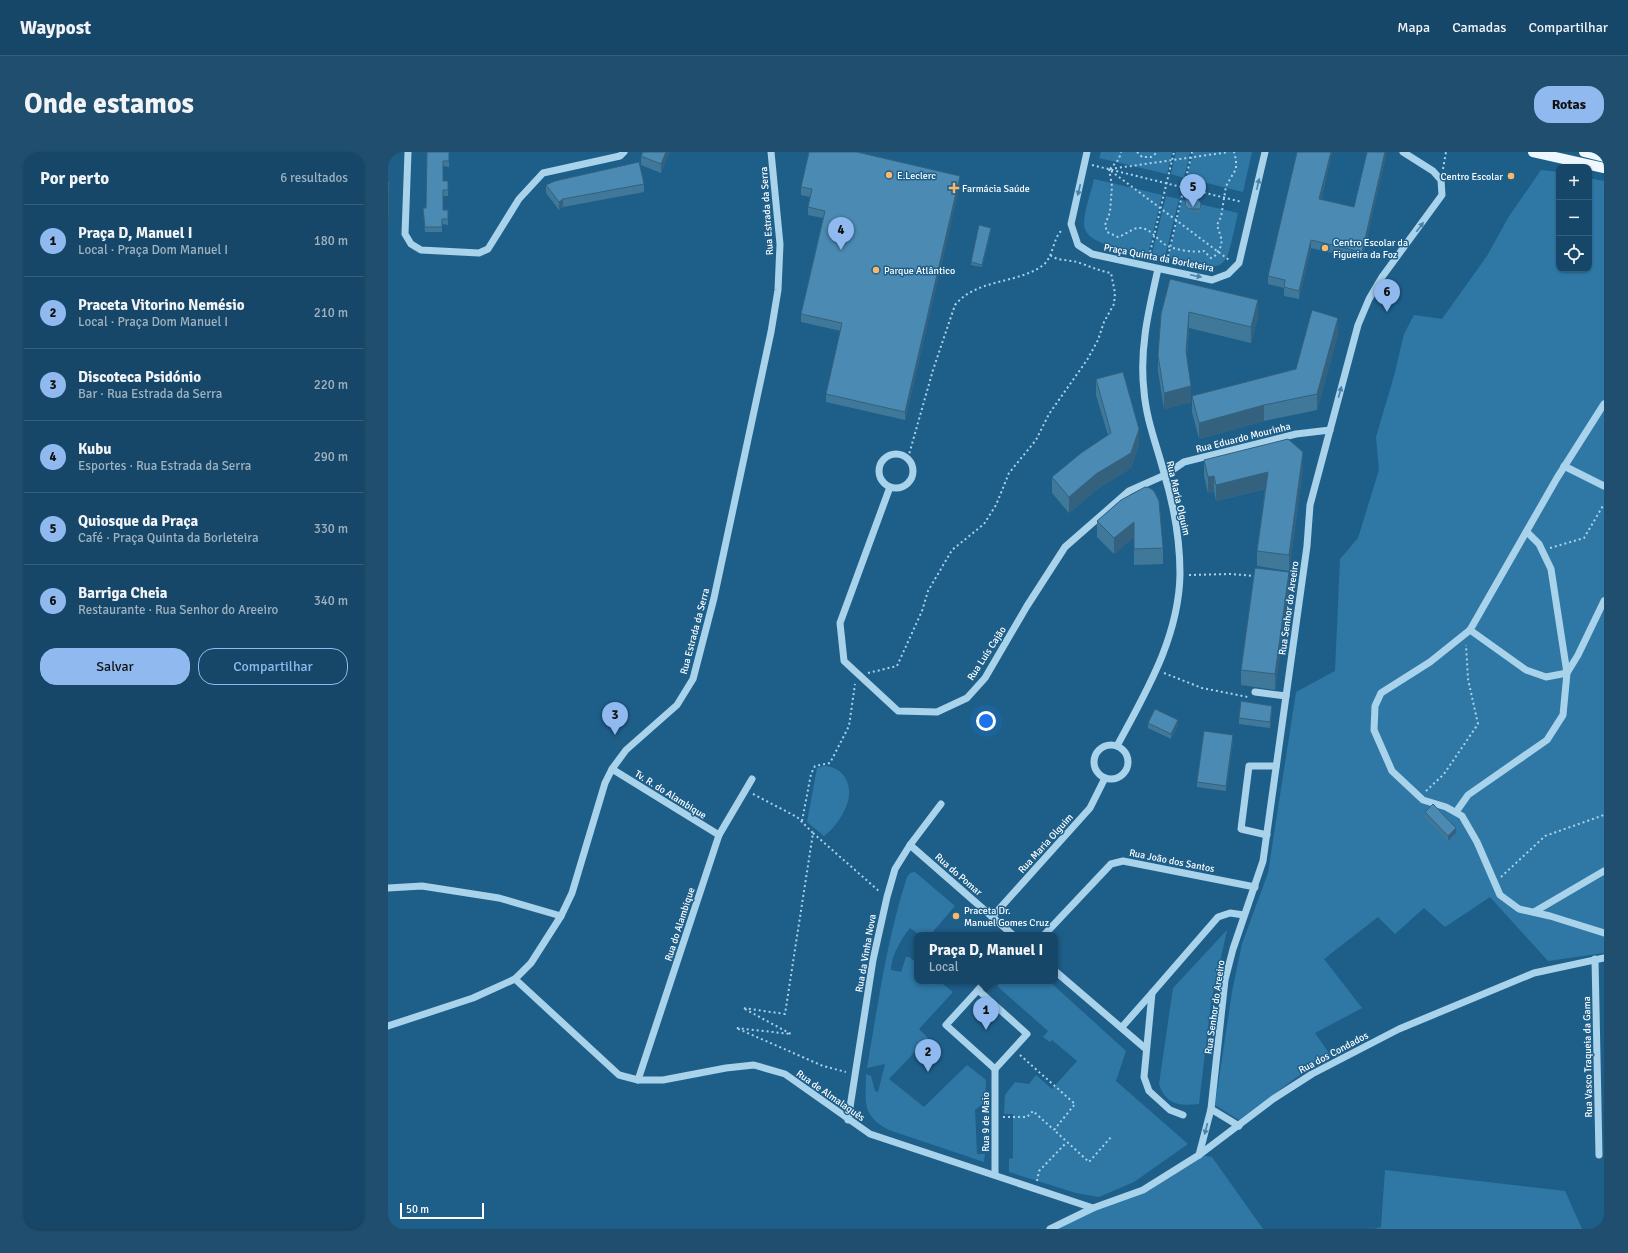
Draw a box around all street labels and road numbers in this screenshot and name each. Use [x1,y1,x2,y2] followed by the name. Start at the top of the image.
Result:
[758,166,776,256] street label: Rua Estrada da Serra
[1103,241,1215,275] street label: Praça Quinta da Borleteira
[1194,420,1292,456] street label: Rua Eduardo Mourinha
[1164,460,1192,537] street label: Rua Maria Olguim
[1276,560,1302,656] street label: Rua Senhor do Areeiro
[678,587,712,676] street label: Rua Estrada da Serra
[965,624,1009,683] street label: Rua Luís Cajão
[632,768,709,822] street label: Tv. R. do Alambique
[1016,811,1076,876] street label: Rua Maria Olguim
[1128,847,1216,875] street label: Rua João dos Santos
[932,851,985,899] street label: Rua do Pomar
[662,886,698,963] street label: Rua do Alambique
[853,913,879,993] street label: Rua da Vinha Nova
[1202,959,1228,1055] street label: Rua Senhor do Areeiro
[1581,996,1595,1118] street label: Rua Vasco Traqueia da Gama
[1296,1029,1371,1076] street label: Rua dos Condados
[794,1068,868,1124] street label: Rua de Almalaguês
[980,1092,992,1152] street label: Rua 9 de Maio

